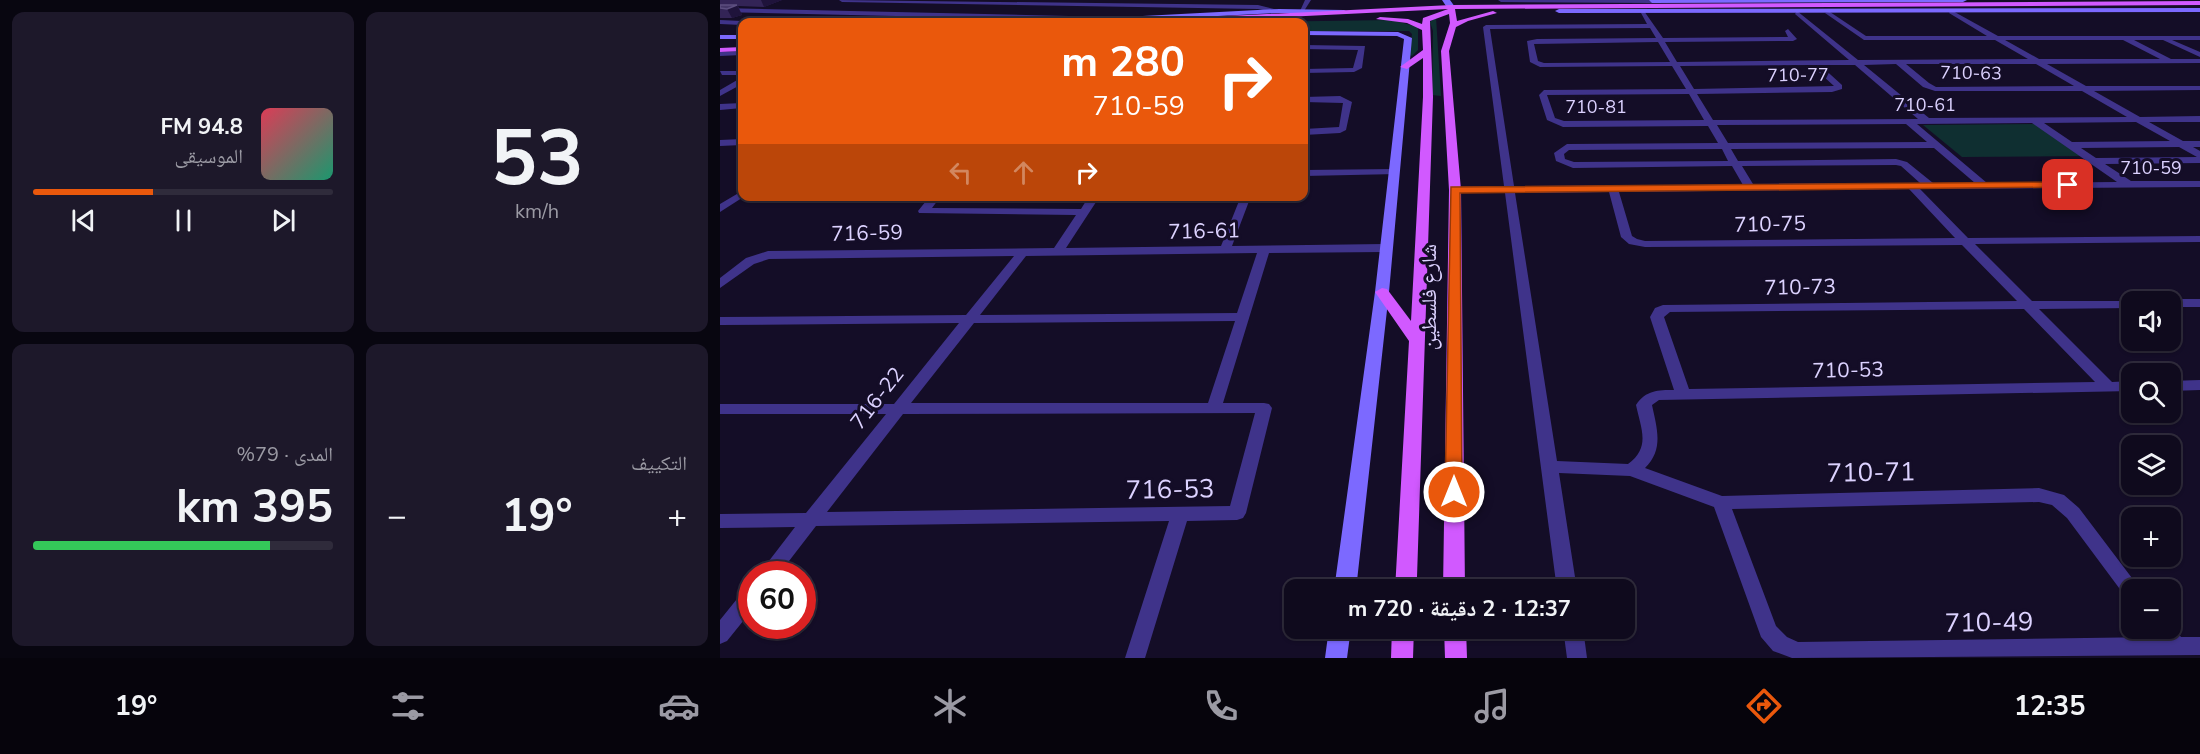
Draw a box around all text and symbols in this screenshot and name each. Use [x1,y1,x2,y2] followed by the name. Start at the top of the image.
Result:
[1061,34,1185,91] text: 280 m
[1206,42,1284,120] icon: right
[1940,60,2002,86] street label: 710-63
[1767,62,1829,88] street label: 710-77
[1093,88,1185,125] text: 710-59
[1894,93,1956,117] street label: 710-61
[1565,95,1627,119] street label: 710-81
[490,105,584,212] text: 53
[161,112,243,142] text: 94.8 FM
[175,143,243,170] text: الموسيقى
[944,156,977,189] icon: left
[1007,156,1040,189] icon: ahead
[1070,156,1103,189] icon: right
[2120,156,2182,180] street label: 710-59
[2042,159,2093,210] pin
[2051,168,2084,201] icon: arrive
[515,198,559,225] text: km/h
[67,204,100,237] icon: previous
[167,204,200,237] icon: pause
[267,204,300,237] icon: next
[1734,209,1806,239] street label: 710-75
[1168,216,1240,246] street label: 716-61
[831,218,903,248] street label: 716-59
[1415,244,1443,350] street label: شارع فلسطين
[1764,272,1836,302] street label: 710-73
[2121,291,2181,639] map controls
[2121,291,2181,351] button: sound
[1812,355,1884,385] street label: 710-53
[844,361,910,435] street label: 716-22
[2121,363,2181,423] button: search
[2121,435,2181,495] button: layers
[236,441,333,468] text: المدى · 79%
[631,450,687,477] text: التكييف
[1826,454,1916,491] street label: 710-71
[1422,460,1486,524] position arrow
[1125,471,1215,508] street label: 716-53
[176,477,333,538] text: 395 km
[501,486,573,547] text: 19°
[387,494,407,539] text: −
[667,494,687,539] text: +
[2121,507,2181,567] button: +
[738,561,816,639] speed limit sign: 60
[2121,579,2181,639] button: −
[1348,594,1571,624] text: 12:37 · 2 دقيقة · 720 m
[1944,604,2034,641] street label: 710-49
[387,685,429,727] icon: filters
[658,685,700,727] icon: car
[929,685,971,727] icon: climate
[1200,685,1242,727] icon: phone
[1471,685,1513,727] icon: music
[1743,685,1785,727] icon: directions
[115,688,157,725] text: 19°
[2014,688,2085,725] text: 12:35

